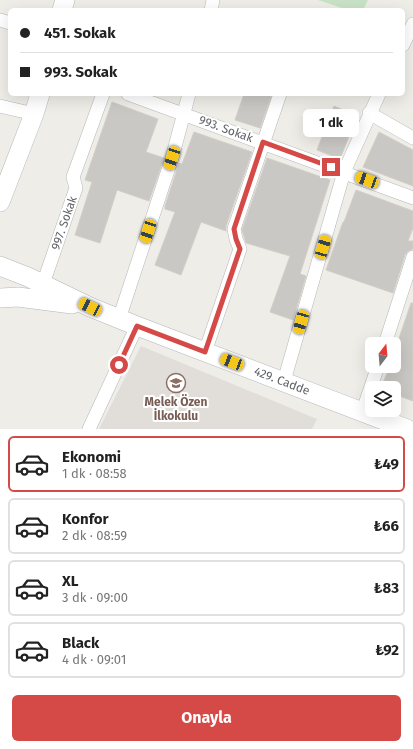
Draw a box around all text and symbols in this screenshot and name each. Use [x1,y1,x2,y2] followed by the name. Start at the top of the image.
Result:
[44,24,116,42] text: 451. Sokak
[44,63,117,81] text: 993. Sokak
[303,109,359,137] callout: 1 dk
[197,113,256,146] street label: 993. Sokak
[319,115,343,130] text: 1 dk
[163,145,181,171] car
[322,158,340,176] route end
[354,170,380,190] car
[48,193,80,252] street label: 997. Sokak
[139,218,157,244] car
[314,234,332,260] car
[77,296,103,318] car
[292,309,310,335] car
[365,337,401,373] north arrow
[365,337,401,417] map controls
[219,352,245,372] car
[110,356,128,374] route start
[252,364,312,398] street label: 429. Cadde
[165,372,187,394] school or university icon: Melek Özen İlkokulu
[365,381,401,417] button: layers
[145,393,207,423] place label: Melek Özen İlkokulu
[14,446,50,482] icon: car
[62,448,121,466] text: Ekonomi
[374,455,399,473] text: ₺49
[62,466,127,481] text: 1 dk · 08:58
[14,508,50,544] icon: car
[62,510,109,528] text: Konfor
[374,517,399,535] text: ₺66
[62,528,127,543] text: 2 dk · 08:59
[14,570,50,606] icon: car
[62,572,78,590] text: XL
[374,579,399,597] text: ₺83
[62,590,128,605] text: 3 dk · 09:00
[14,632,50,668] icon: car
[62,634,99,652] text: Black
[375,641,399,659] text: ₺92
[62,652,126,667] text: 4 dk · 09:01
[12,695,401,741] button: Onayla

